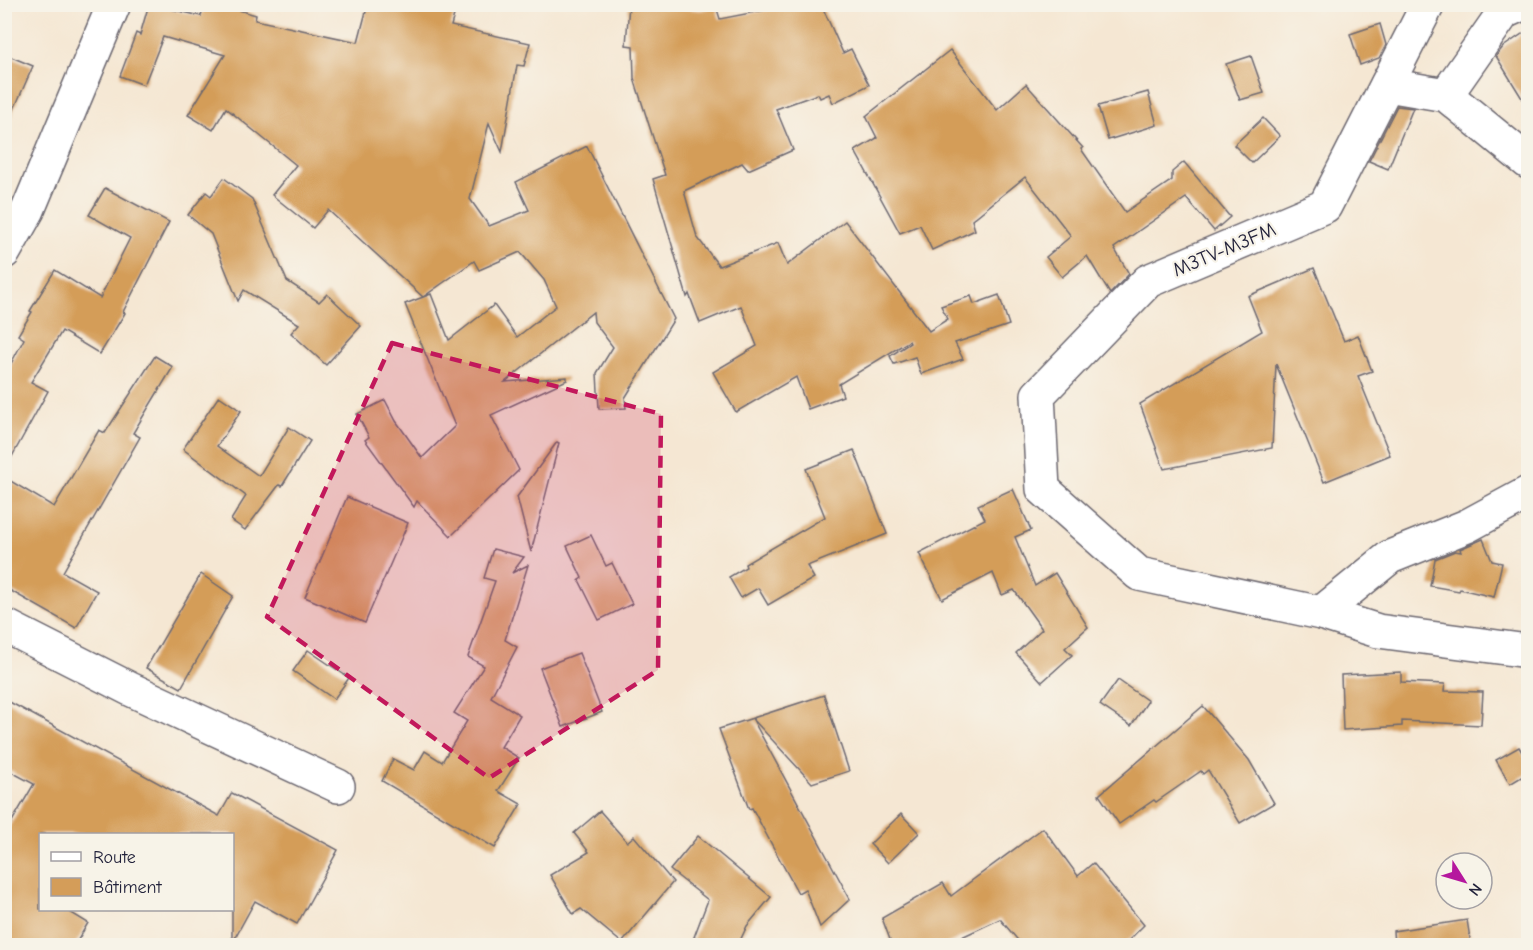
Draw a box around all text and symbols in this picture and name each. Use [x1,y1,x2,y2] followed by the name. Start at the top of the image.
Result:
[1169,217,1279,281] street label: M3TV-M3FM
[39,833,234,911] legend
[93,847,136,868] text: Route
[1434,851,1494,911] north arrow
[93,877,163,898] text: Bâtiment
[1465,880,1486,899] text: N

